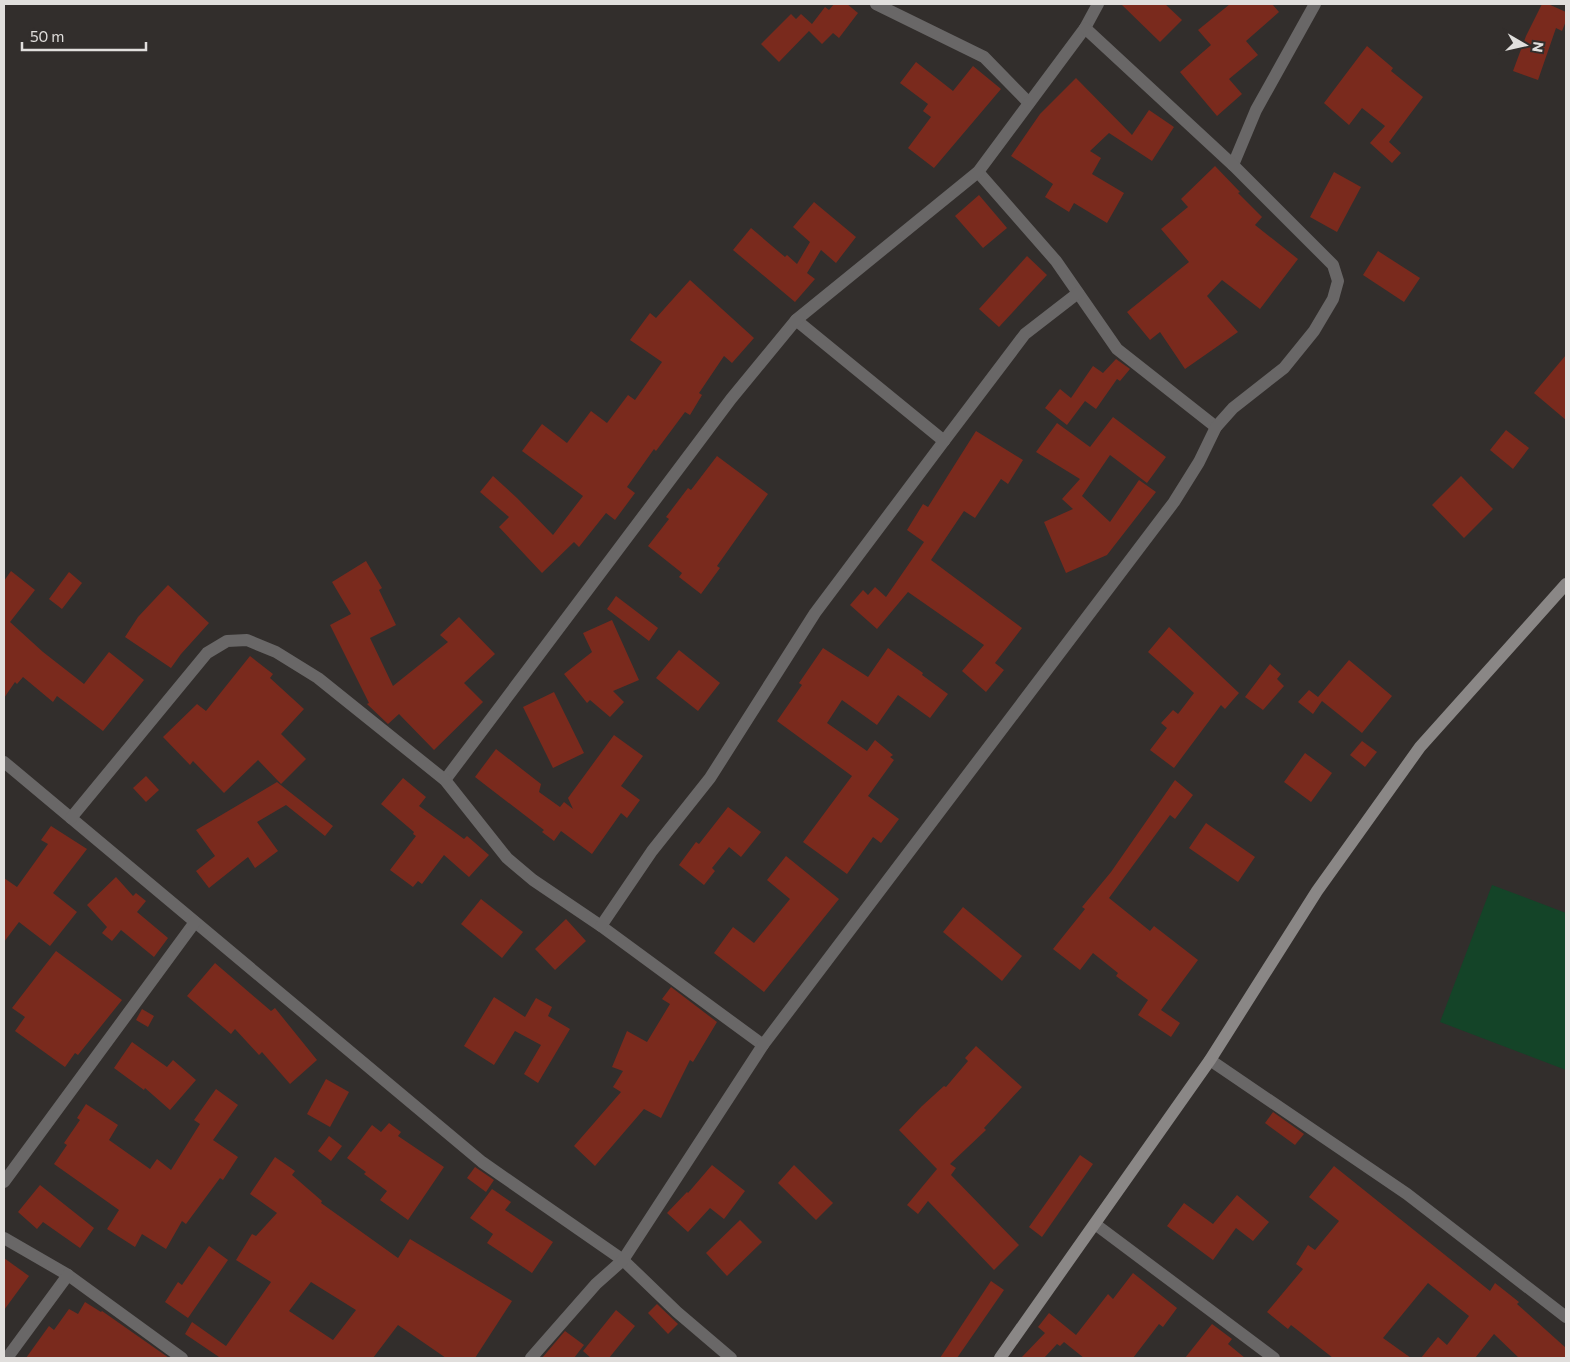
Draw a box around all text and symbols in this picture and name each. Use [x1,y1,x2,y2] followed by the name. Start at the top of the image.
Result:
[22,20,146,52] scale bar
[1500,20,1550,70] north arrow
[30,27,64,45] text: 50 m
[1529,41,1548,54] text: N

